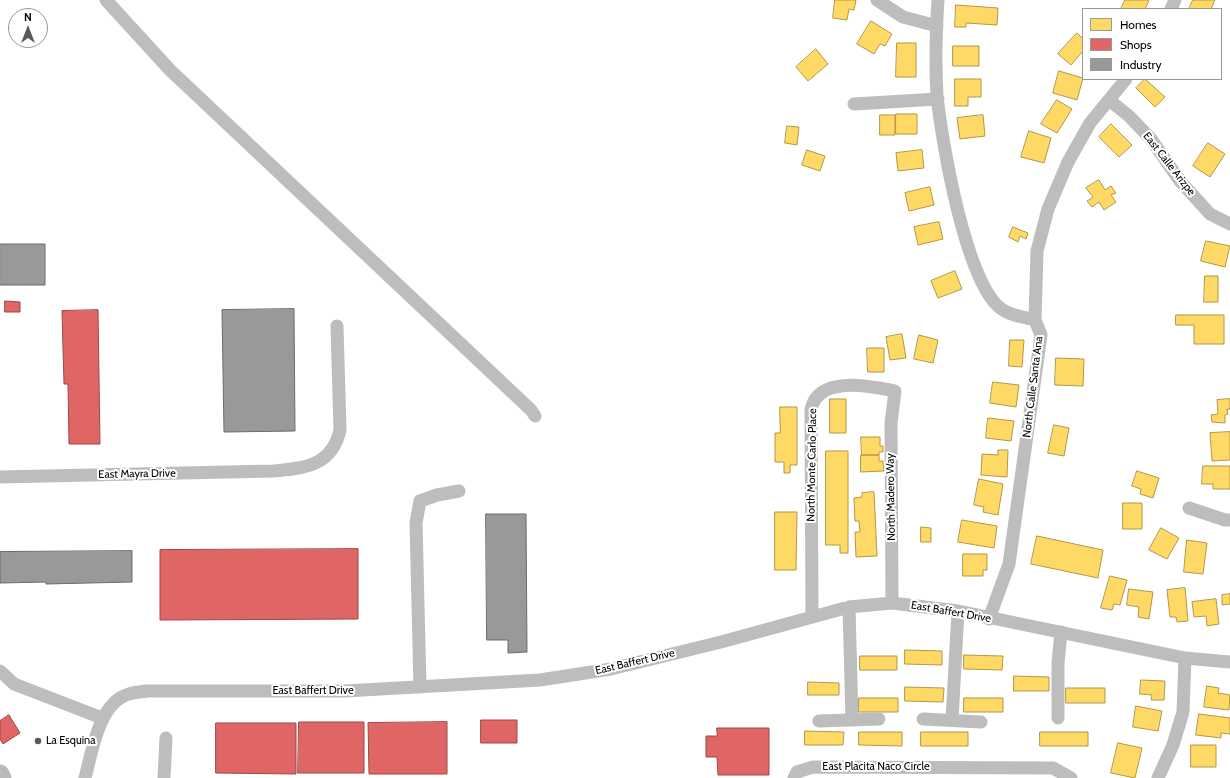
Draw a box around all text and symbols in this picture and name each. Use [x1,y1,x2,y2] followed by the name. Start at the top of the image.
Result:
[8,8,48,48] north arrow
[1082,8,1222,80] legend
[24,10,32,24] text: N
[1120,17,1157,32] text: Homes
[1120,37,1152,52] text: Shops
[1120,57,1161,72] text: Industry
[1140,130,1198,198] street label: East Calle Arizpe
[1020,336,1046,438] street label: North Calle Santa Ana
[804,408,820,522] street label: North Monte Carlo Place
[884,453,898,541] street label: North Madero Way
[98,467,176,481] street label: East Mayra Drive
[910,598,992,626] street label: East Baffert Drive
[594,646,676,678] street label: East Baffert Drive
[272,684,354,698] street label: East Baffert Drive
[46,734,96,748] place label: La Esquina
[33,736,43,746] marker: La Esquina
[822,760,930,774] street label: East Placita Naco Circle

